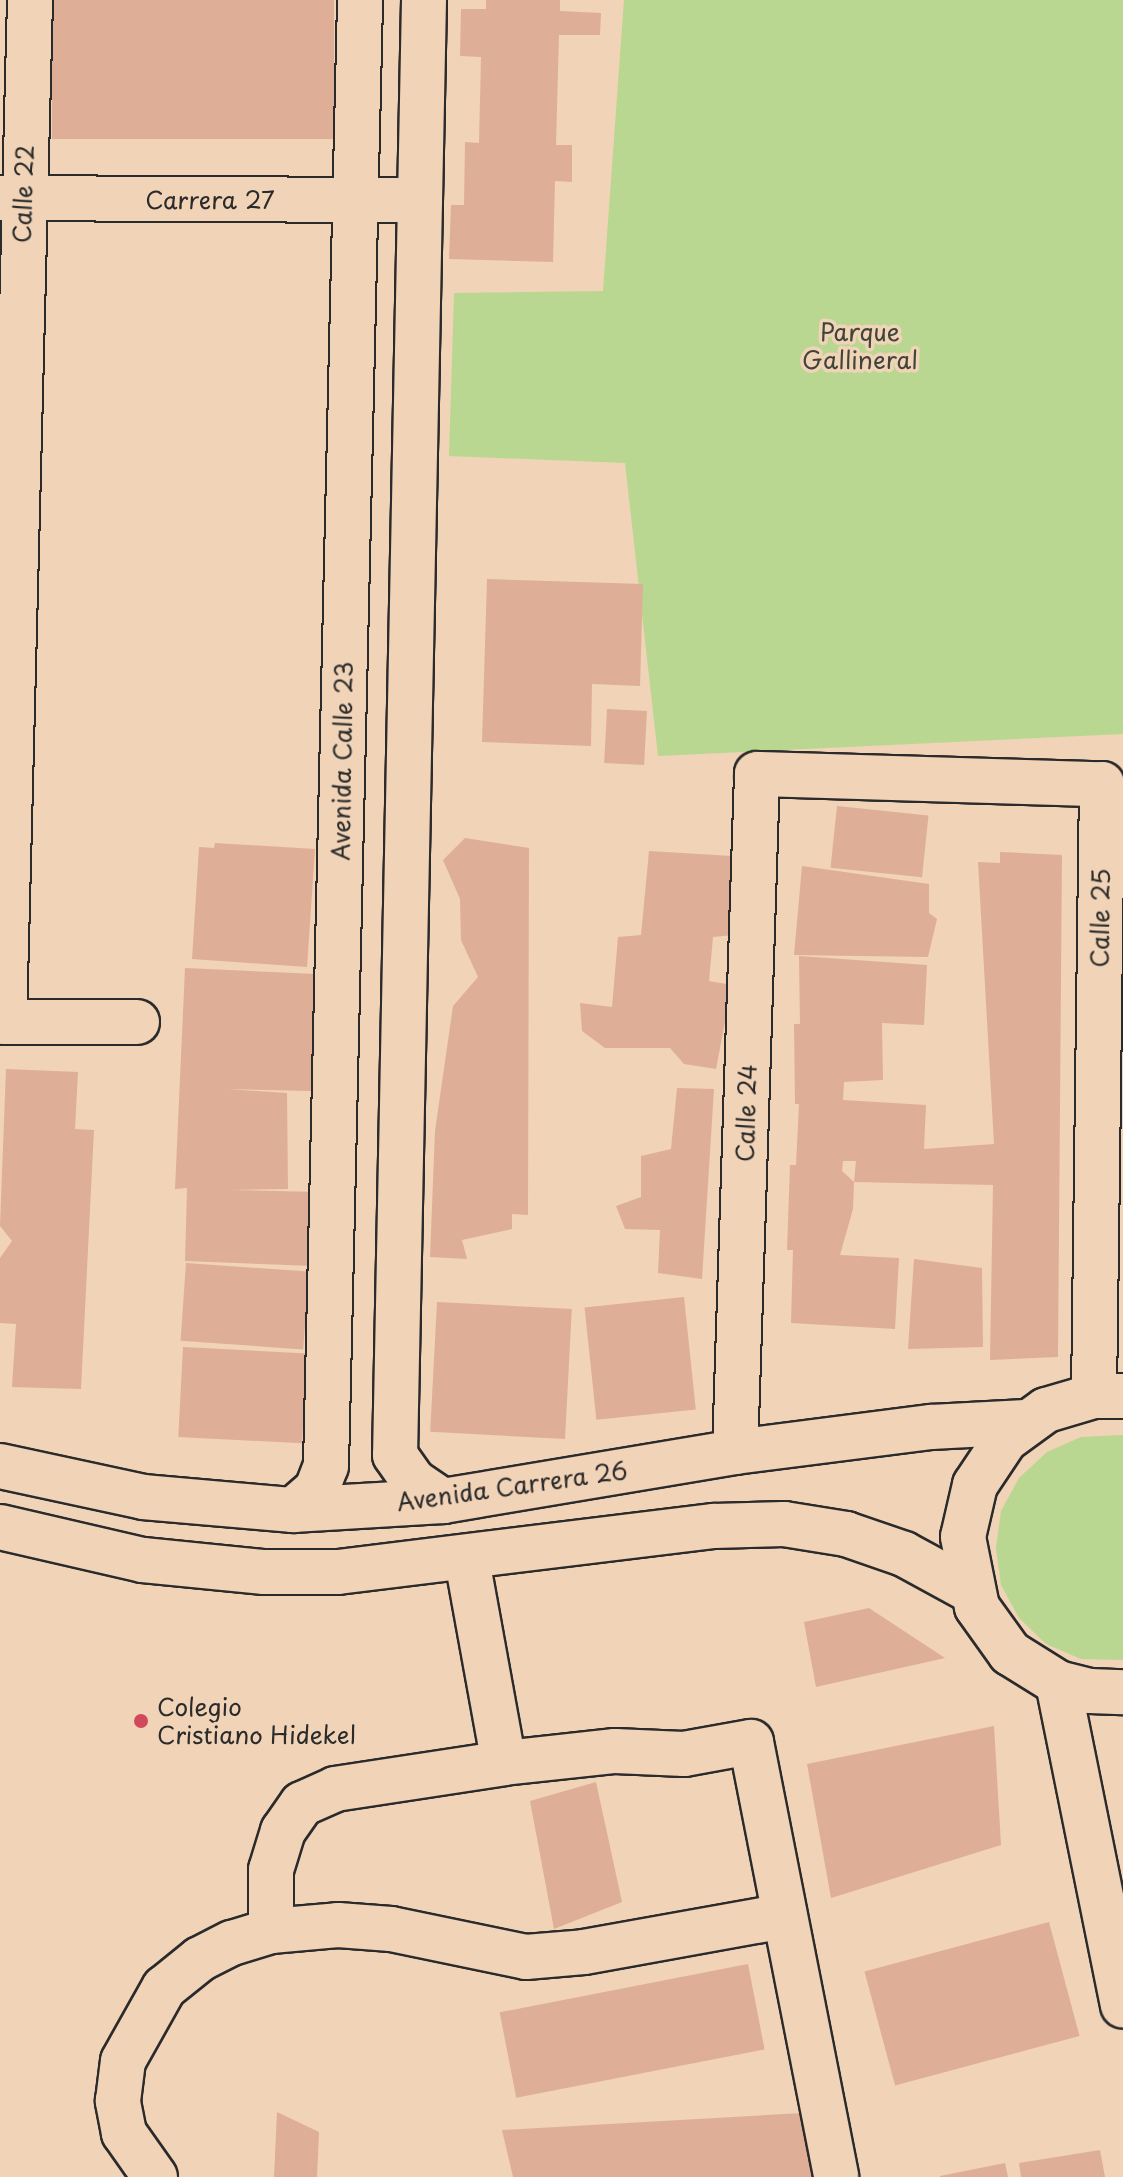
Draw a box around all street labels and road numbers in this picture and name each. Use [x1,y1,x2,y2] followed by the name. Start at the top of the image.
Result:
[7,144,39,244] street label: Calle 22
[145,186,275,214] street label: Carrera 27
[326,662,358,860] street label: Avenida Calle 23
[1085,869,1115,967] street label: Calle 25
[730,1063,762,1163] street label: Calle 24
[395,1456,629,1516] street label: Avenida Carrera 26

